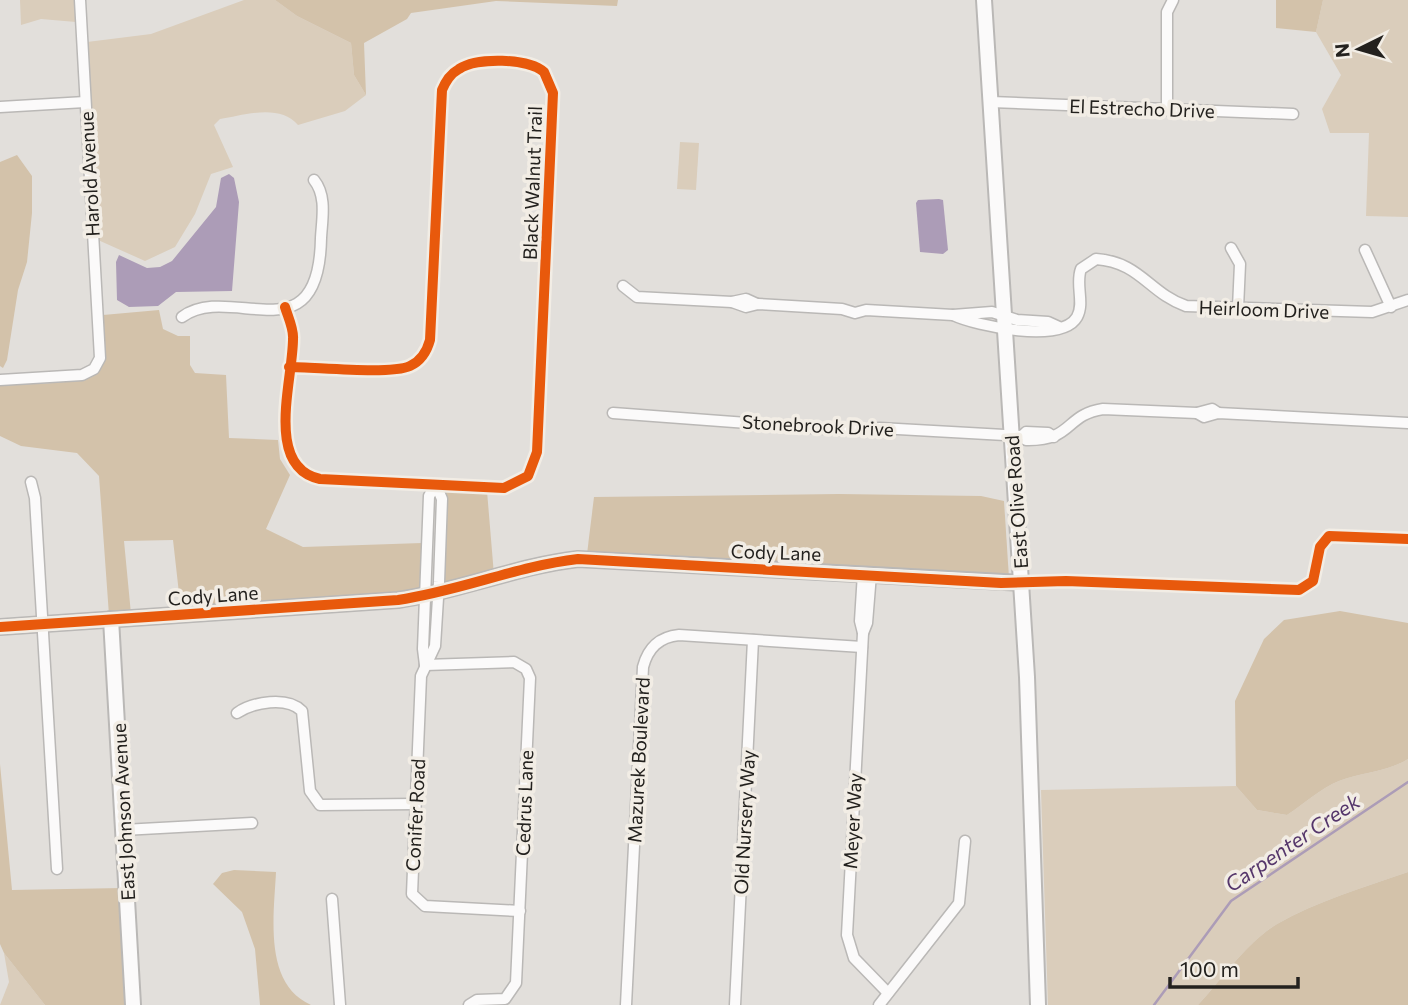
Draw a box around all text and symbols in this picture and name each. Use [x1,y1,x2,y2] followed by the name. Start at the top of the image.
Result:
[1324,14,1394,84] north arrow
[1329,42,1354,59] text: N
[1069,94,1215,122] street label: El Estrecho Drive
[518,106,546,260] street label: Black Walnut Trail
[74,111,104,237] street label: Harold Avenue
[1198,295,1330,323] street label: Heirloom Drive
[742,410,894,440] street label: Stonebrook Drive
[1000,434,1032,570] street label: East Olive Road
[730,539,822,565] street label: Cody Lane
[167,580,259,610] street label: Cody Lane
[622,677,654,843] street label: Mazurek Boulevard
[107,723,139,901] street label: East Johnson Avenue
[729,749,759,895] street label: Old Nursery Way
[511,750,537,856] street label: Cedrus Lane
[401,758,429,872] street label: Conifer Road
[838,772,866,870] street label: Meyer Way
[1220,787,1365,896] water label: Carpenter Creek
[1170,946,1298,990] scale bar
[1180,956,1239,981] text: 100 m

